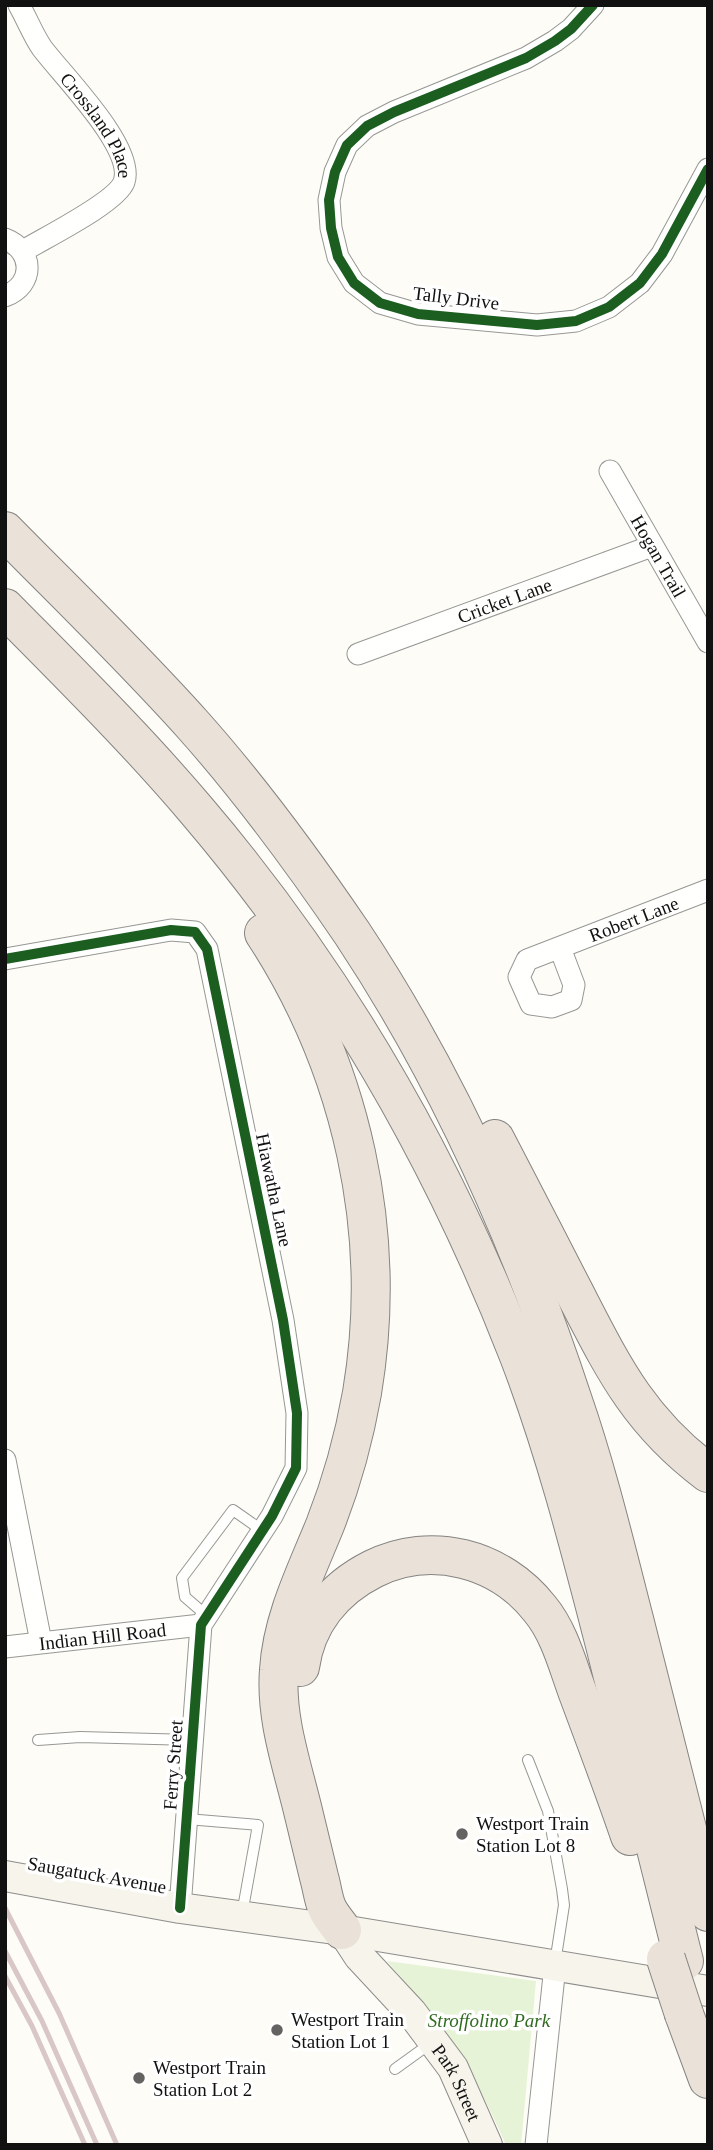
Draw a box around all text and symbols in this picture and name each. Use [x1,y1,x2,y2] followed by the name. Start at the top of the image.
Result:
[56,68,136,178] street label: Crossland Place
[412,282,500,314] street label: Tally Drive
[627,511,691,601] street label: Hogan Trail
[454,573,554,627] street label: Cricket Lane
[586,892,681,946] street label: Robert Lane
[252,1131,296,1249] street label: Hiawatha Lane
[38,1618,168,1654] street label: Indian Hill Road
[159,1719,187,1811] street label: Ferry Street
[476,1813,590,1856] place label: Westport Train Station Lot 8
[454,1826,470,1842] marker: Westport Train Station Lot 8
[26,1852,168,1898] street label: Saugatuck Avenue
[291,2009,405,2052] place label: Westport Train Station Lot 1
[428,2010,551,2031] park label: Stroffolino Park
[269,2022,285,2038] marker: Westport Train Station Lot 1
[428,2040,486,2125] street label: Park Street
[153,2057,267,2100] place label: Westport Train Station Lot 2
[131,2070,147,2086] marker: Westport Train Station Lot 2

